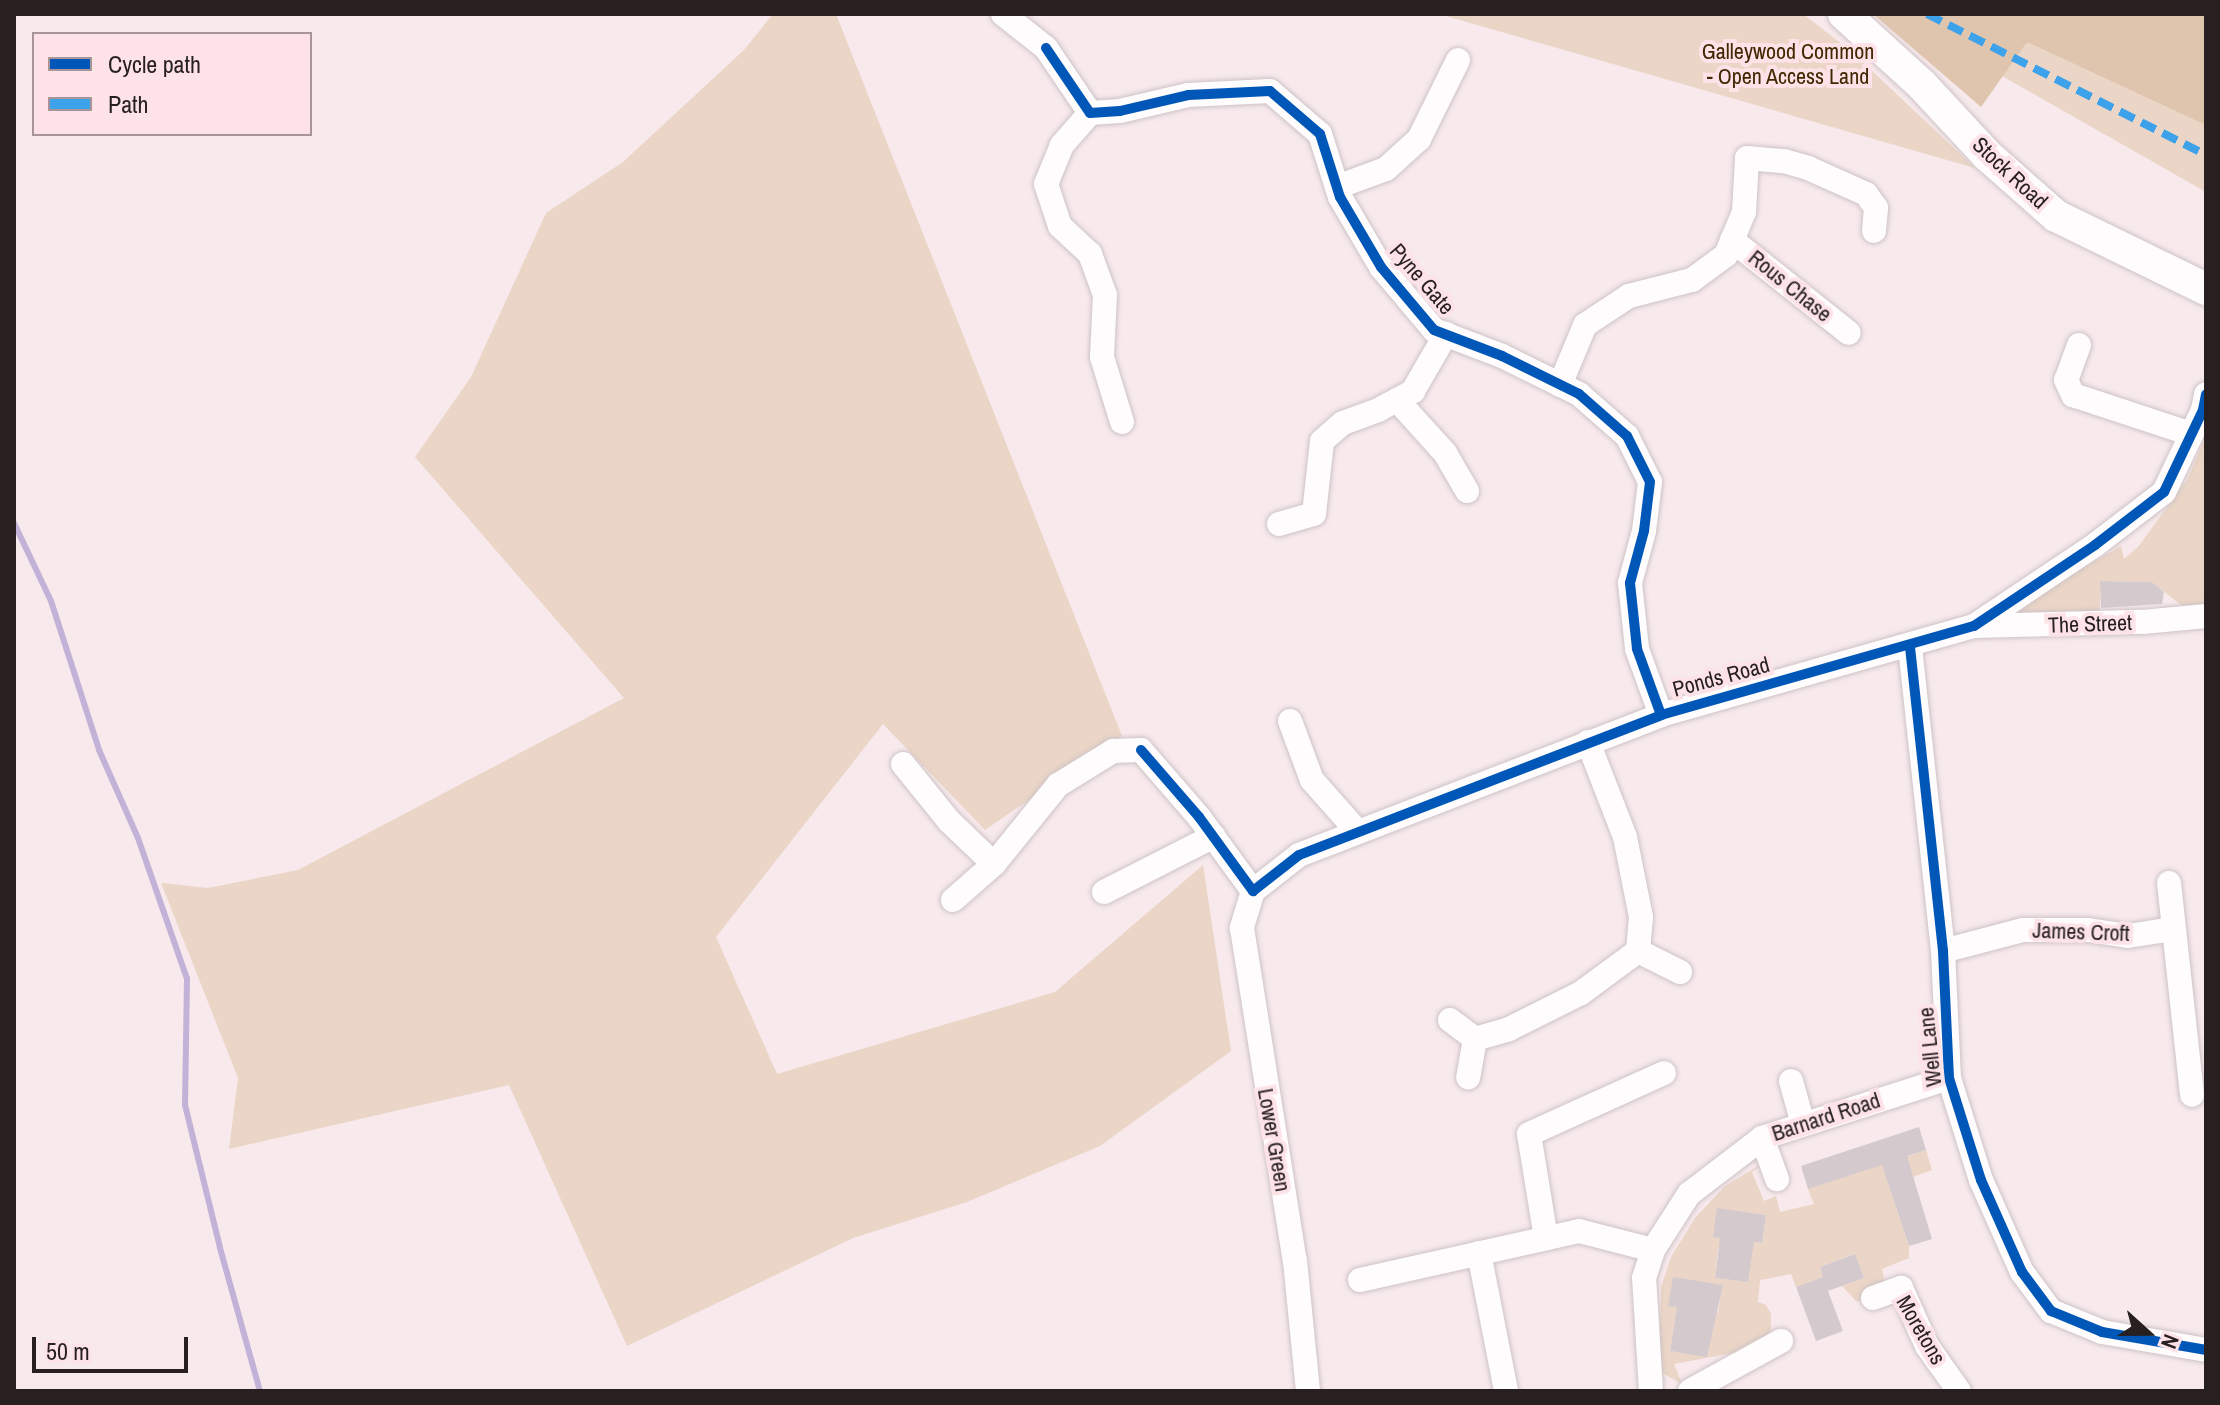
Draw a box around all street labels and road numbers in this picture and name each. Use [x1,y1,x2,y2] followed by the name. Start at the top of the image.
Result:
[1967,132,2053,214] street label: Stock Road
[1384,238,1460,320] street label: Pyne Gate
[1743,245,1837,327] street label: Rous Chase
[2047,609,2133,639] street label: The Street
[1670,651,1772,703] street label: Ponds Road
[2032,917,2130,947] street label: James Croft
[1913,1006,1947,1088] street label: Well Lane
[1252,1086,1296,1194] street label: Lower Green
[1769,1087,1883,1147] street label: Barnard Road
[1891,1291,1951,1369] street label: Moretons

